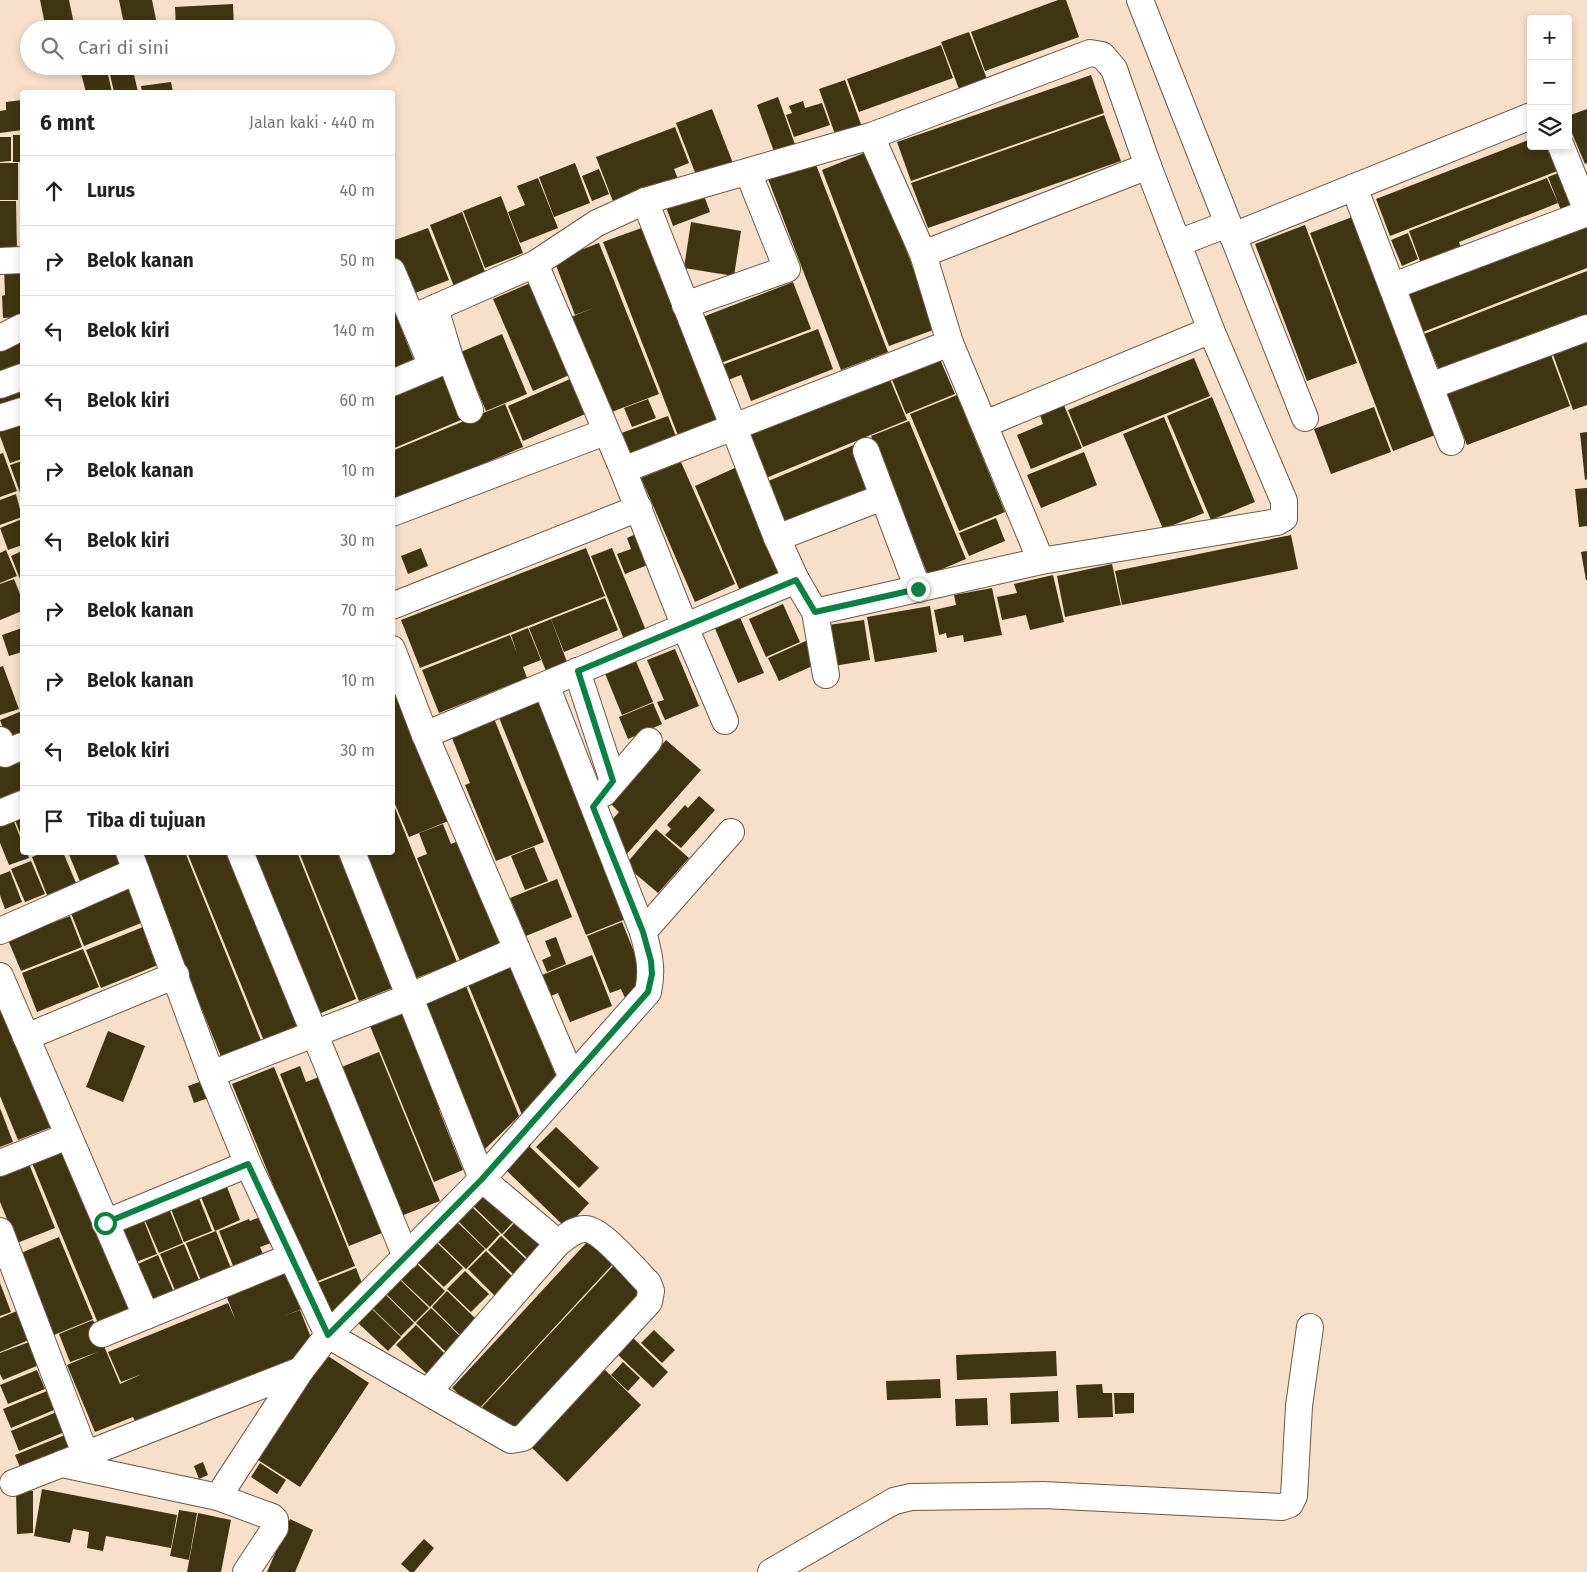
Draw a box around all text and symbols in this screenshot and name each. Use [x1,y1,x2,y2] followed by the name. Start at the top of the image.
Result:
[1527,15,1572,150] map controls
[1527,15,1572,60] button: +
[20,20,395,75] search box
[38,34,66,62] icon: search
[78,36,169,59] text: Cari di sini
[1527,60,1572,105] button: −
[1527,105,1572,150] button: layers
[40,110,95,136] text: 6 mnt
[249,113,375,132] text: Jalan kaki · 440 m
[40,177,68,205] icon: ahead
[87,179,135,202] text: Lurus
[340,181,375,200] text: 40 m
[40,247,68,275] icon: right
[87,249,194,272] text: Belok kanan
[340,251,375,270] text: 50 m
[40,317,68,345] icon: left
[87,319,170,342] text: Belok kiri
[333,321,375,340] text: 140 m
[40,387,68,415] icon: left
[87,389,170,412] text: Belok kiri
[340,391,375,410] text: 60 m
[40,457,68,485] icon: right
[87,459,194,482] text: Belok kanan
[341,461,375,480] text: 10 m
[40,527,68,555] icon: left
[87,529,170,552] text: Belok kiri
[340,531,375,550] text: 30 m
[907,578,930,601] route end
[40,597,68,625] icon: right
[87,599,194,622] text: Belok kanan
[341,601,375,620] text: 70 m
[40,667,68,695] icon: right
[87,669,194,692] text: Belok kanan
[341,671,375,690] text: 10 m
[40,737,68,765] icon: left
[87,739,170,762] text: Belok kiri
[340,741,375,760] text: 30 m
[40,807,68,835] icon: arrive
[87,809,206,832] text: Tiba di tujuan
[94,1212,117,1235] route start

